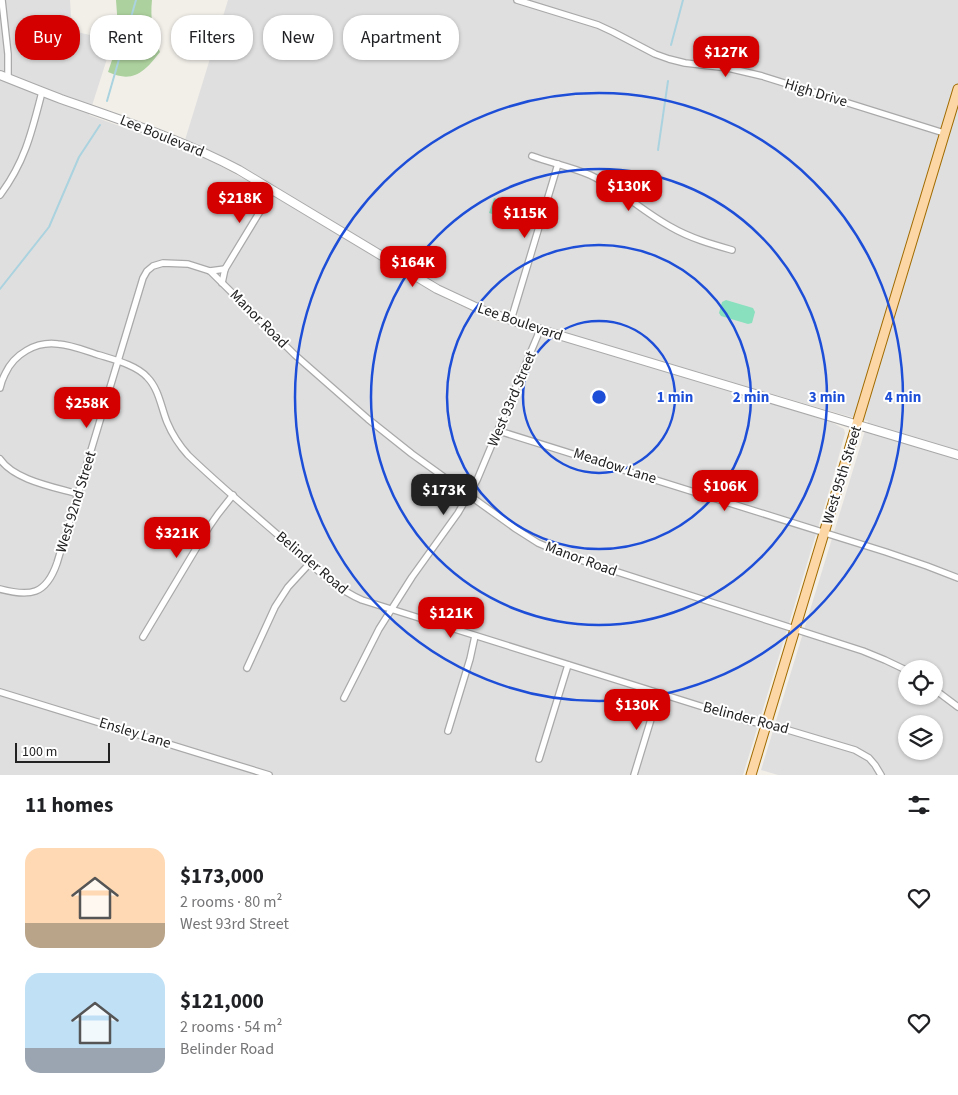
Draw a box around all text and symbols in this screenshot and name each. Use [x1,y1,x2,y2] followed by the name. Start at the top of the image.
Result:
[15,15,80,60] chip: Buy
[90,15,161,60] chip: Rent
[171,15,253,60] chip: Filters
[263,15,333,60] chip: New
[343,15,459,60] chip: Apartment
[691,36,761,78] pin: $127K
[704,41,748,63] text: $127K
[782,74,850,112] street label: High Drive
[117,110,207,162] street label: Lee Boulevard
[594,170,664,212] pin: $130K
[607,175,651,197] text: $130K
[205,182,275,224] pin: $218K
[218,187,262,209] text: $218K
[490,196,560,239] pin: $115K
[503,202,547,224] text: $115K
[378,246,448,288] pin: $164K
[391,251,435,273] text: $164K
[225,285,293,353] street label: Manor Road
[474,298,566,346] street label: Lee Boulevard
[482,348,542,450] street label: West 93rd Street
[52,386,122,429] pin: $258K
[657,387,693,408] text: 1 min
[733,387,769,408] text: 2 min
[809,387,845,408] text: 3 min
[885,387,921,408] text: 4 min
[590,388,608,406] centre of rings
[65,392,109,414] text: $258K
[817,423,867,527] street label: West 95th Street
[571,443,659,489] street label: Meadow Lane
[51,449,101,555] street label: West 92nd Street
[690,470,760,512] pin: $106K
[409,474,479,516] pin: $173K
[703,475,747,497] text: $106K
[422,479,466,501] text: $173K
[142,516,212,559] pin: $321K
[155,522,199,544] text: $321K
[271,527,353,599] street label: Belinder Road
[542,536,620,582] street label: Manor Road
[416,596,486,639] pin: $121K
[429,602,473,624] text: $121K
[898,660,943,760] map controls
[898,660,943,705] button: locate
[602,688,672,731] pin: $130K
[615,694,659,716] text: $130K
[701,696,791,740] street label: Belinder Road
[96,712,174,754] street label: Ensley Lane
[898,715,943,760] button: layers
[15,740,110,763] scale bar
[22,742,57,762] text: 100 m
[25,790,113,820] text: 11 homes
[905,791,933,819] icon: filters
[180,861,264,891] text: $173,000
[65,868,125,928] icon: home
[905,884,933,912] icon: heart
[180,891,282,913] text: 2 rooms · 80 m²
[180,913,289,935] text: West 93rd Street
[180,986,264,1016] text: $121,000
[65,993,125,1053] icon: home
[905,1009,933,1037] icon: heart
[180,1016,282,1038] text: 2 rooms · 54 m²
[180,1038,274,1060] text: Belinder Road

